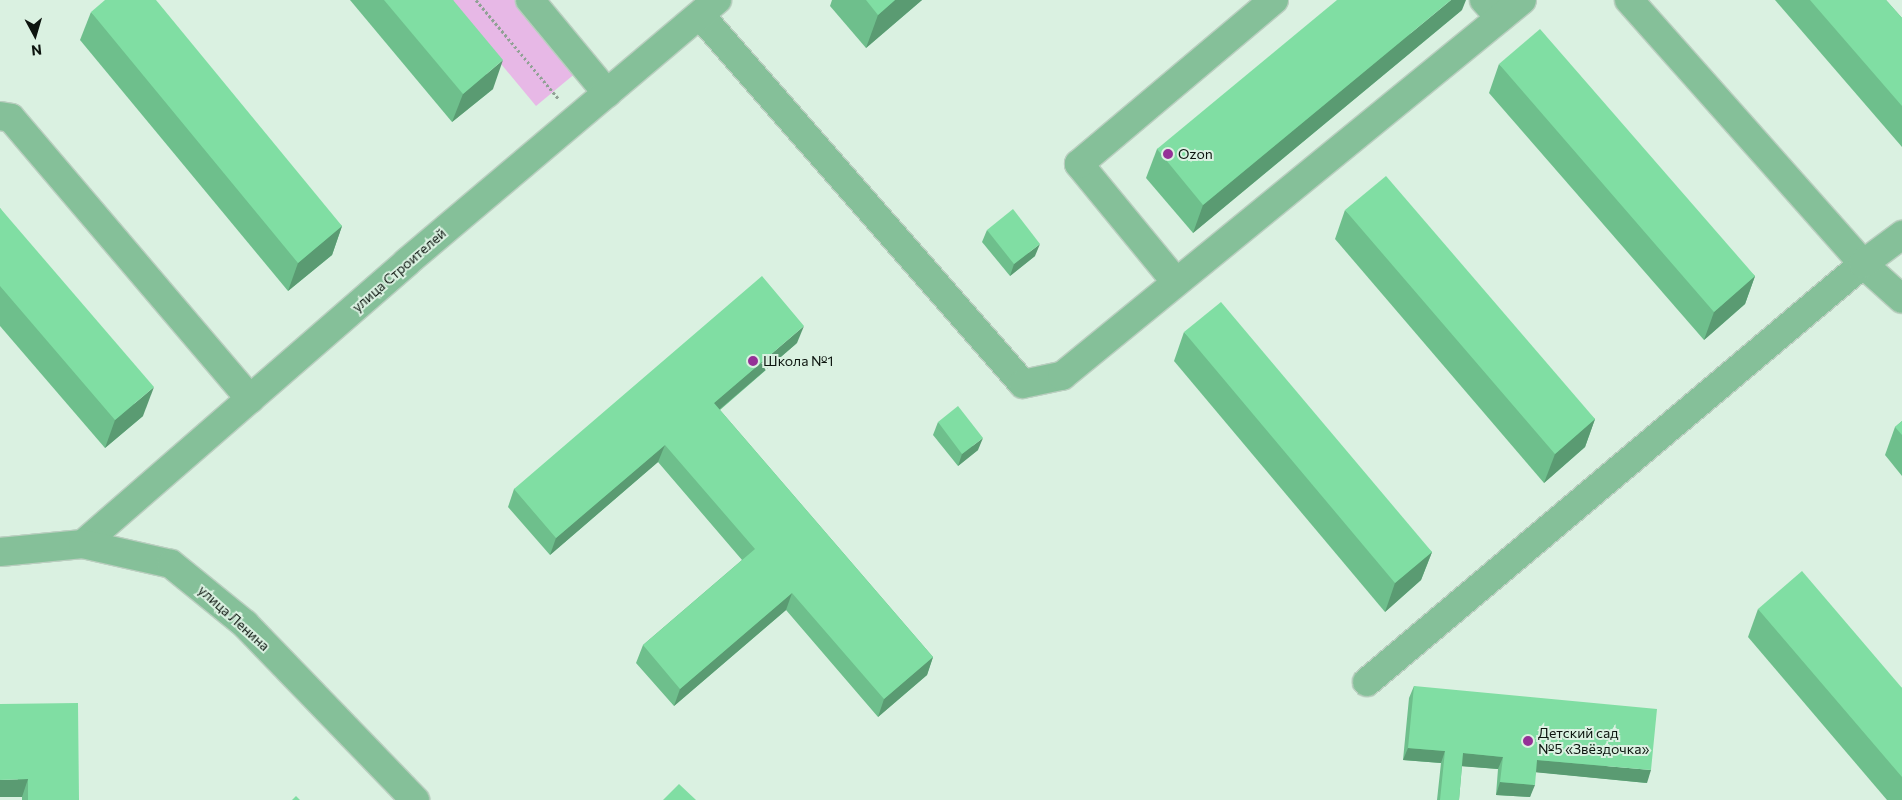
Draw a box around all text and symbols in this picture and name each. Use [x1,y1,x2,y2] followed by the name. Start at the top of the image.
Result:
[10,10,60,60] north arrow
[31,41,43,59] text: N
[1178,146,1213,162] place label: Ozon
[1162,148,1174,160] marker: Ozon
[349,225,449,315] street label: улица Строителей
[763,353,833,369] place label: Школа №1
[747,355,759,367] marker: Школа №1
[195,582,273,654] street label: улица Ленина
[1538,725,1649,758] place label: Детский сад №5 «Звёздочка»
[1522,735,1534,747] marker: Детский сад №5 «Звёздочка»

